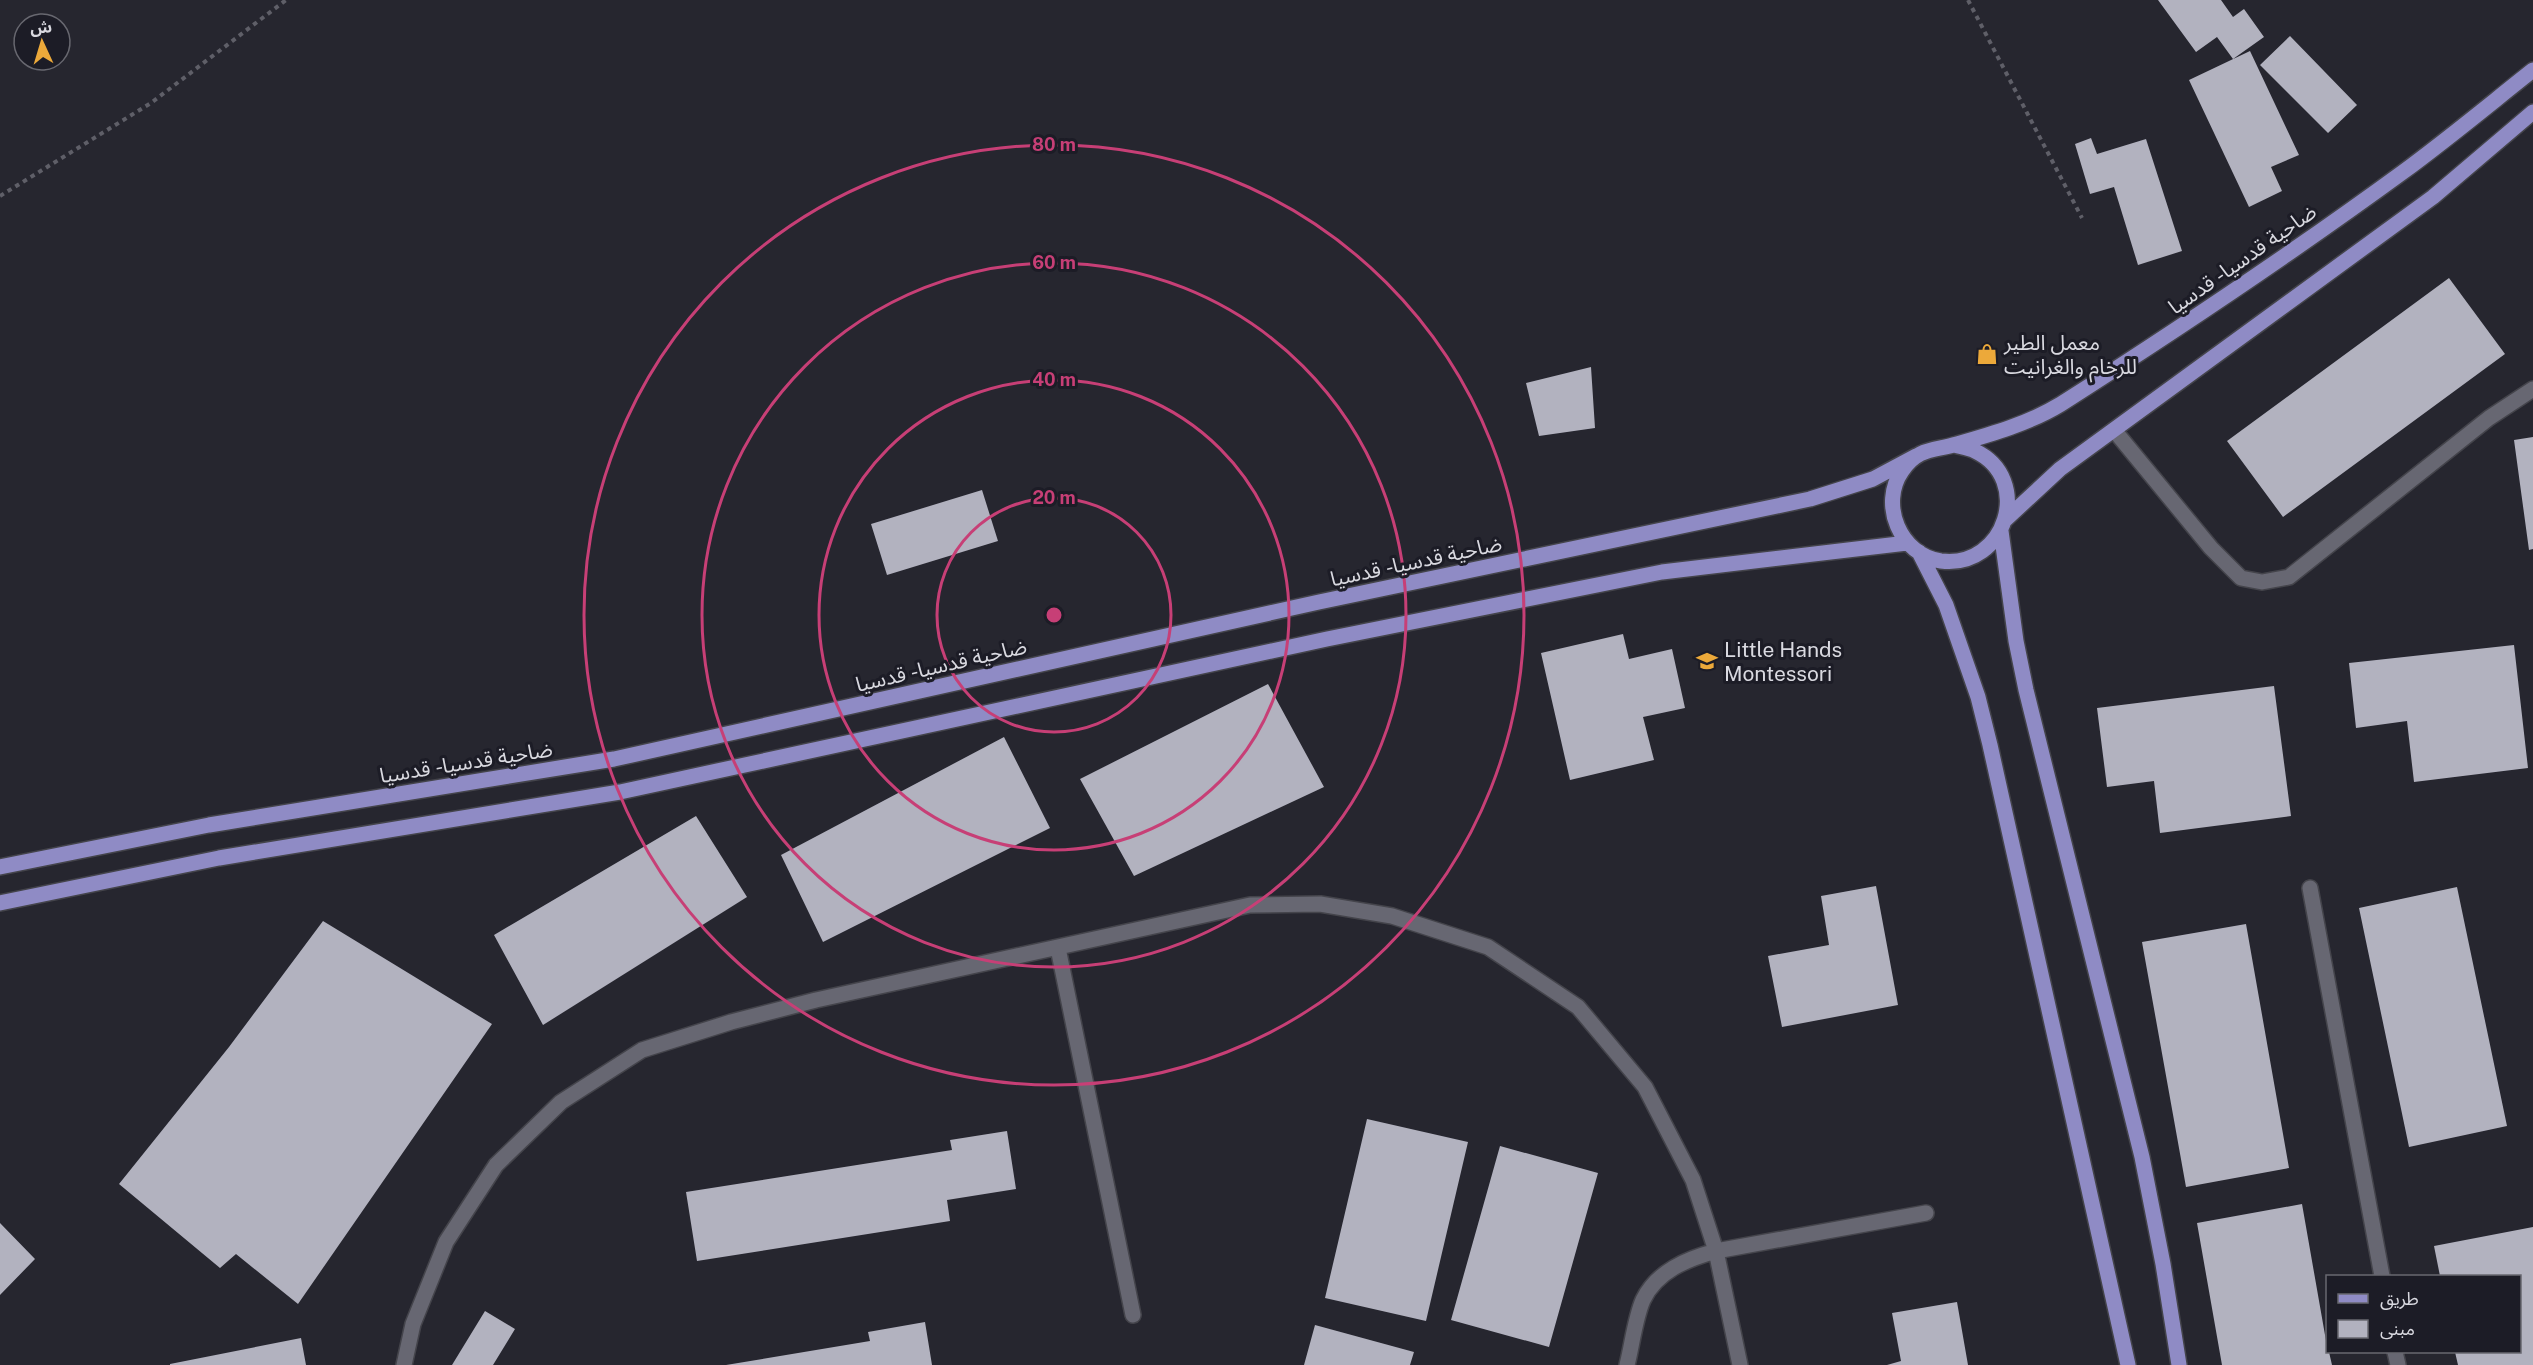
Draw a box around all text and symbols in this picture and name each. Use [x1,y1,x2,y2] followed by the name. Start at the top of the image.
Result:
[12,12,72,72] north arrow
[29,17,53,38] text: ش
[1032,134,1076,155] text: 80 m
[2163,199,2321,319] street label: ضاحية قدسيا - قدسيا
[1032,252,1076,273] text: 60 m
[2003,330,2137,383] place label: معمل الطير للرخام والغرانيت
[1975,342,1999,366] shop icon: معمل الطير للرخام والغرانيت
[1032,369,1076,390] text: 40 m
[1032,487,1076,508] text: 20 m
[1328,531,1504,591] street label: ضاحية قدسيا - قدسيا
[1044,605,1064,625] centre of rings
[853,633,1029,697] street label: ضاحية قدسيا - قدسيا
[1724,637,1842,686] place label: Little Hands Montessori
[1695,649,1719,673] school or university icon: Little Hands Montessori
[378,736,554,788] street label: ضاحية قدسيا - قدسيا
[2326,1275,2521,1353] legend
[2380,1288,2419,1310] text: طريق
[2380,1318,2415,1340] text: مبنى

